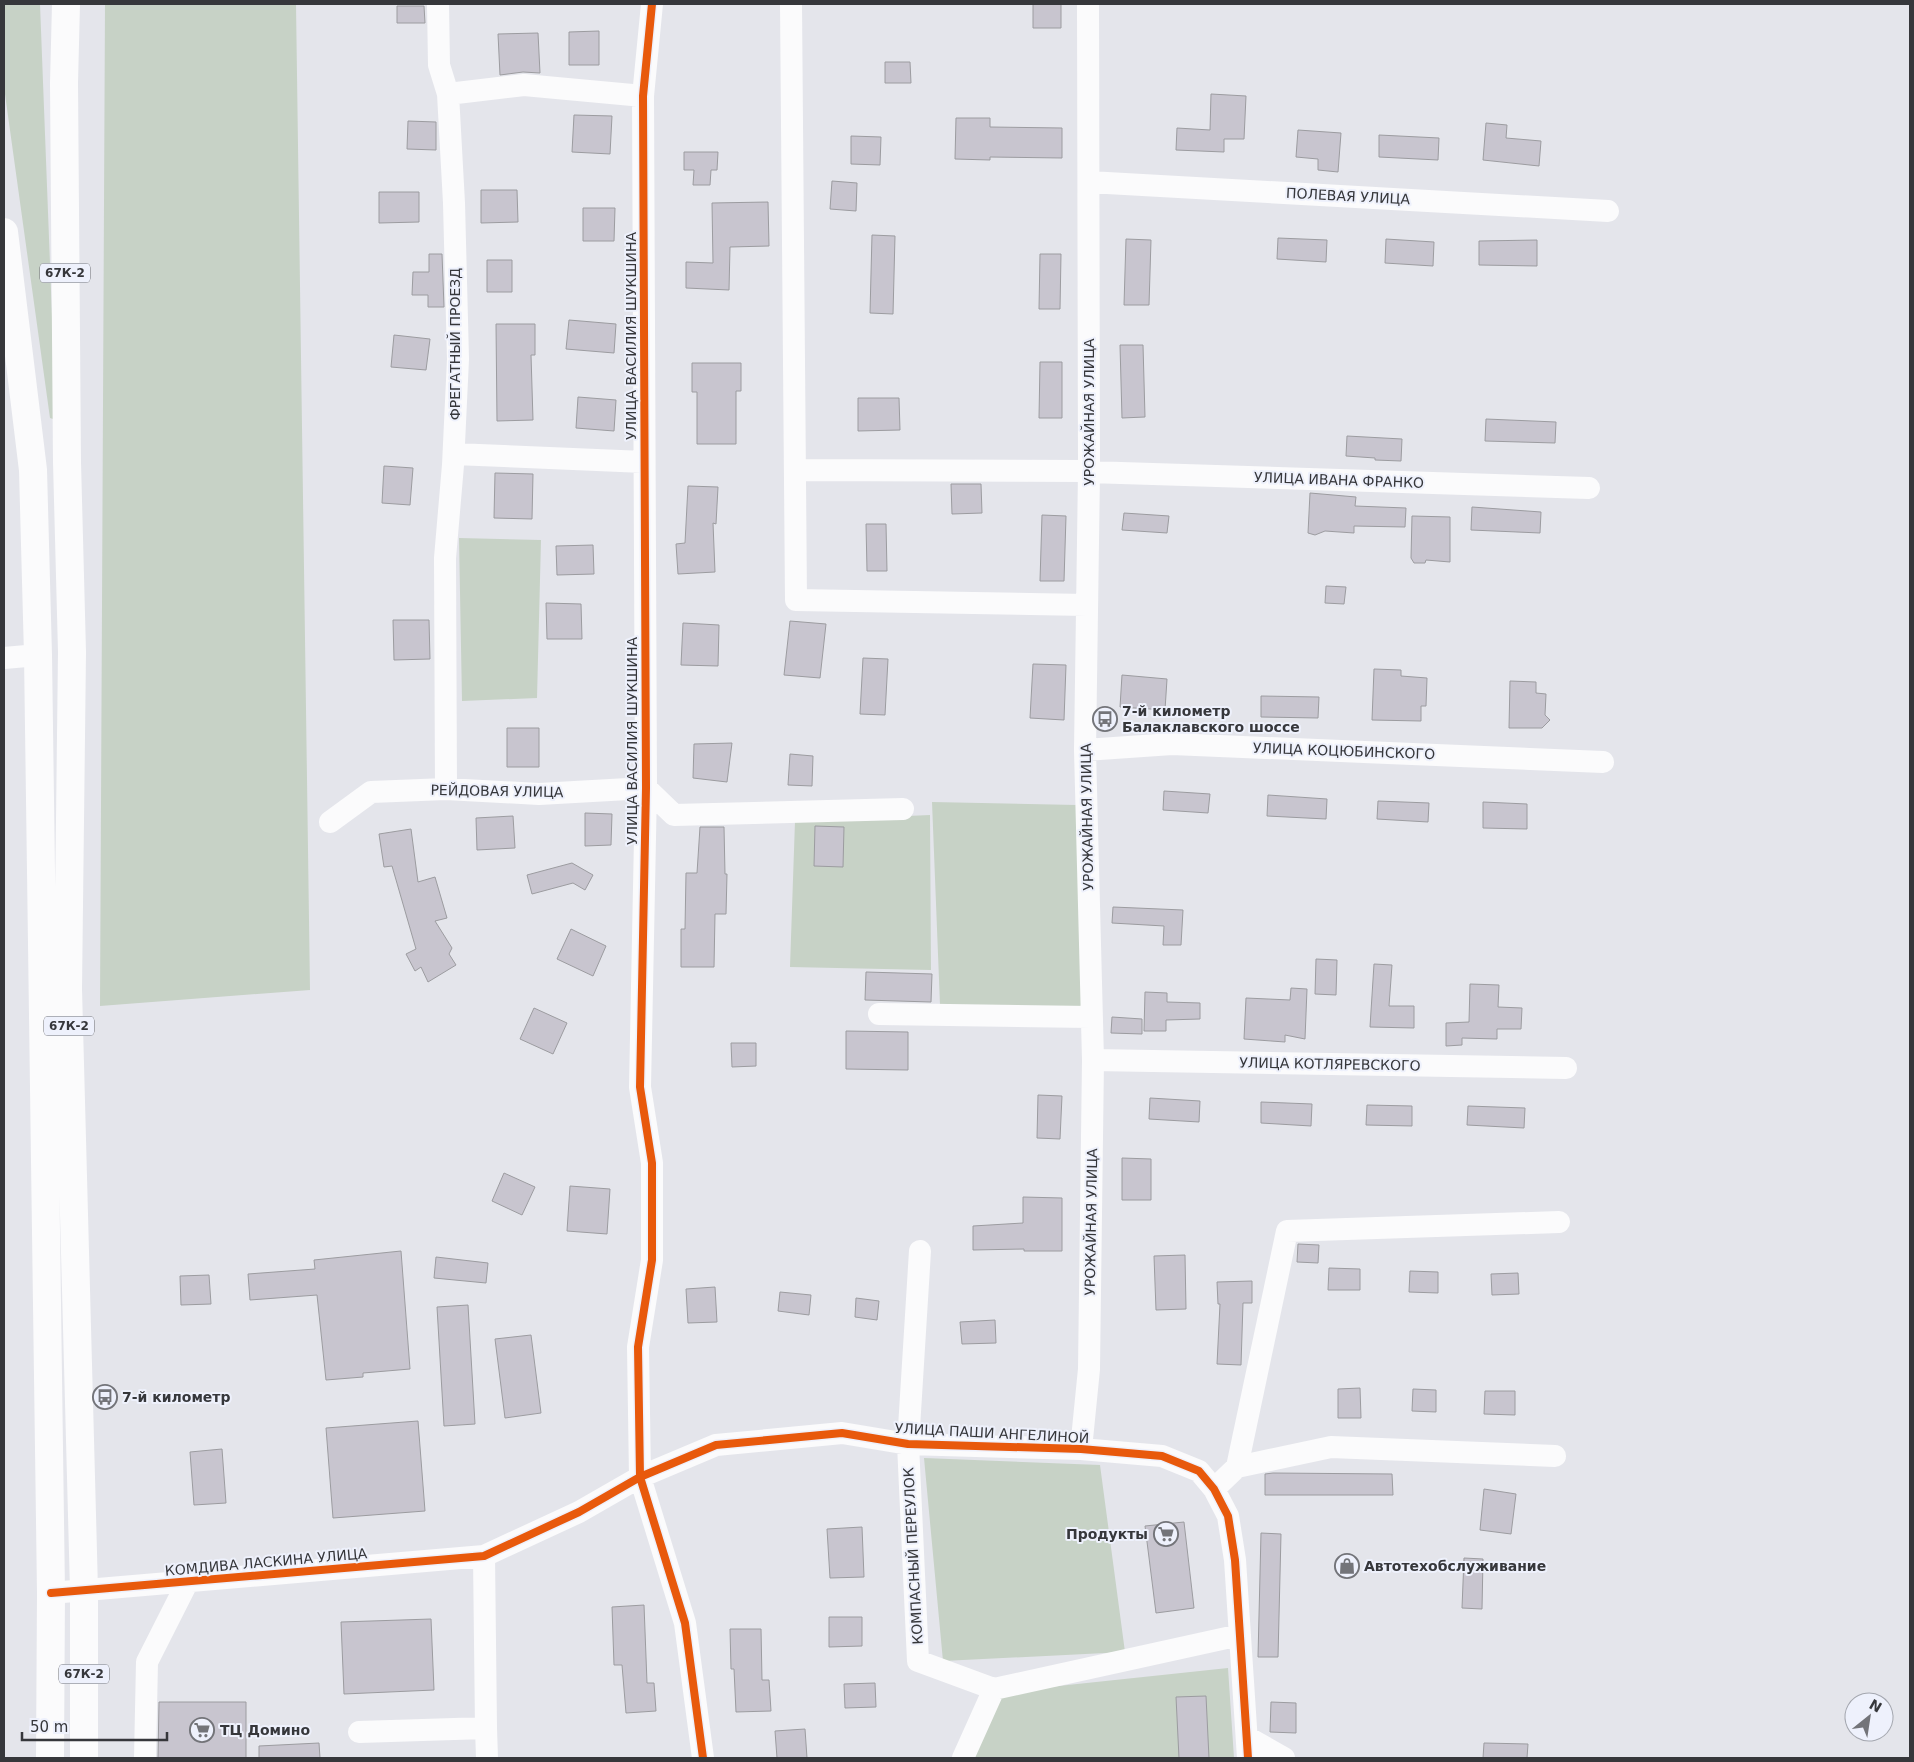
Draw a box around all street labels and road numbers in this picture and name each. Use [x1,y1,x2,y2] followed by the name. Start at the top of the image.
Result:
[1286,185,1411,207] street label: ПОЛЕВАЯ УЛИЦА
[623,232,639,440] street label: УЛИЦА ВАСИЛИЯ ШУКШИНА
[40,264,90,282] road number: 67К-2
[446,268,463,420] street label: ФРЕГАТНЫЙ ПРОЕЗД
[1080,338,1097,486] street label: УРОЖАЙНАЯ УЛИЦА
[1254,469,1424,491] street label: УЛИЦА ИВАНА ФРАНКО
[624,637,640,845] street label: УЛИЦА ВАСИЛИЯ ШУКШИНА
[1253,740,1435,762] street label: УЛИЦА КОЦЮБИНСКОГО
[1077,743,1096,891] street label: УРОЖАЙНАЯ УЛИЦА
[430,781,564,800] street label: РЕЙДОВАЯ УЛИЦА
[44,1016,94,1036] road number: 67К-2
[1239,1054,1421,1074] street label: УЛИЦА КОТЛЯРЕВСКОГО
[1081,1148,1100,1296] street label: УРОЖАЙНАЯ УЛИЦА
[894,1419,1090,1446] street label: УЛИЦА ПАШИ АНГЕЛИНОЙ
[899,1467,926,1645] street label: КОМПАСНЫЙ ПЕРЕУЛОК
[164,1545,368,1579] street label: КОМДИВА ЛАСКИНА УЛИЦА
[59,1665,109,1684] road number: 67К-2

